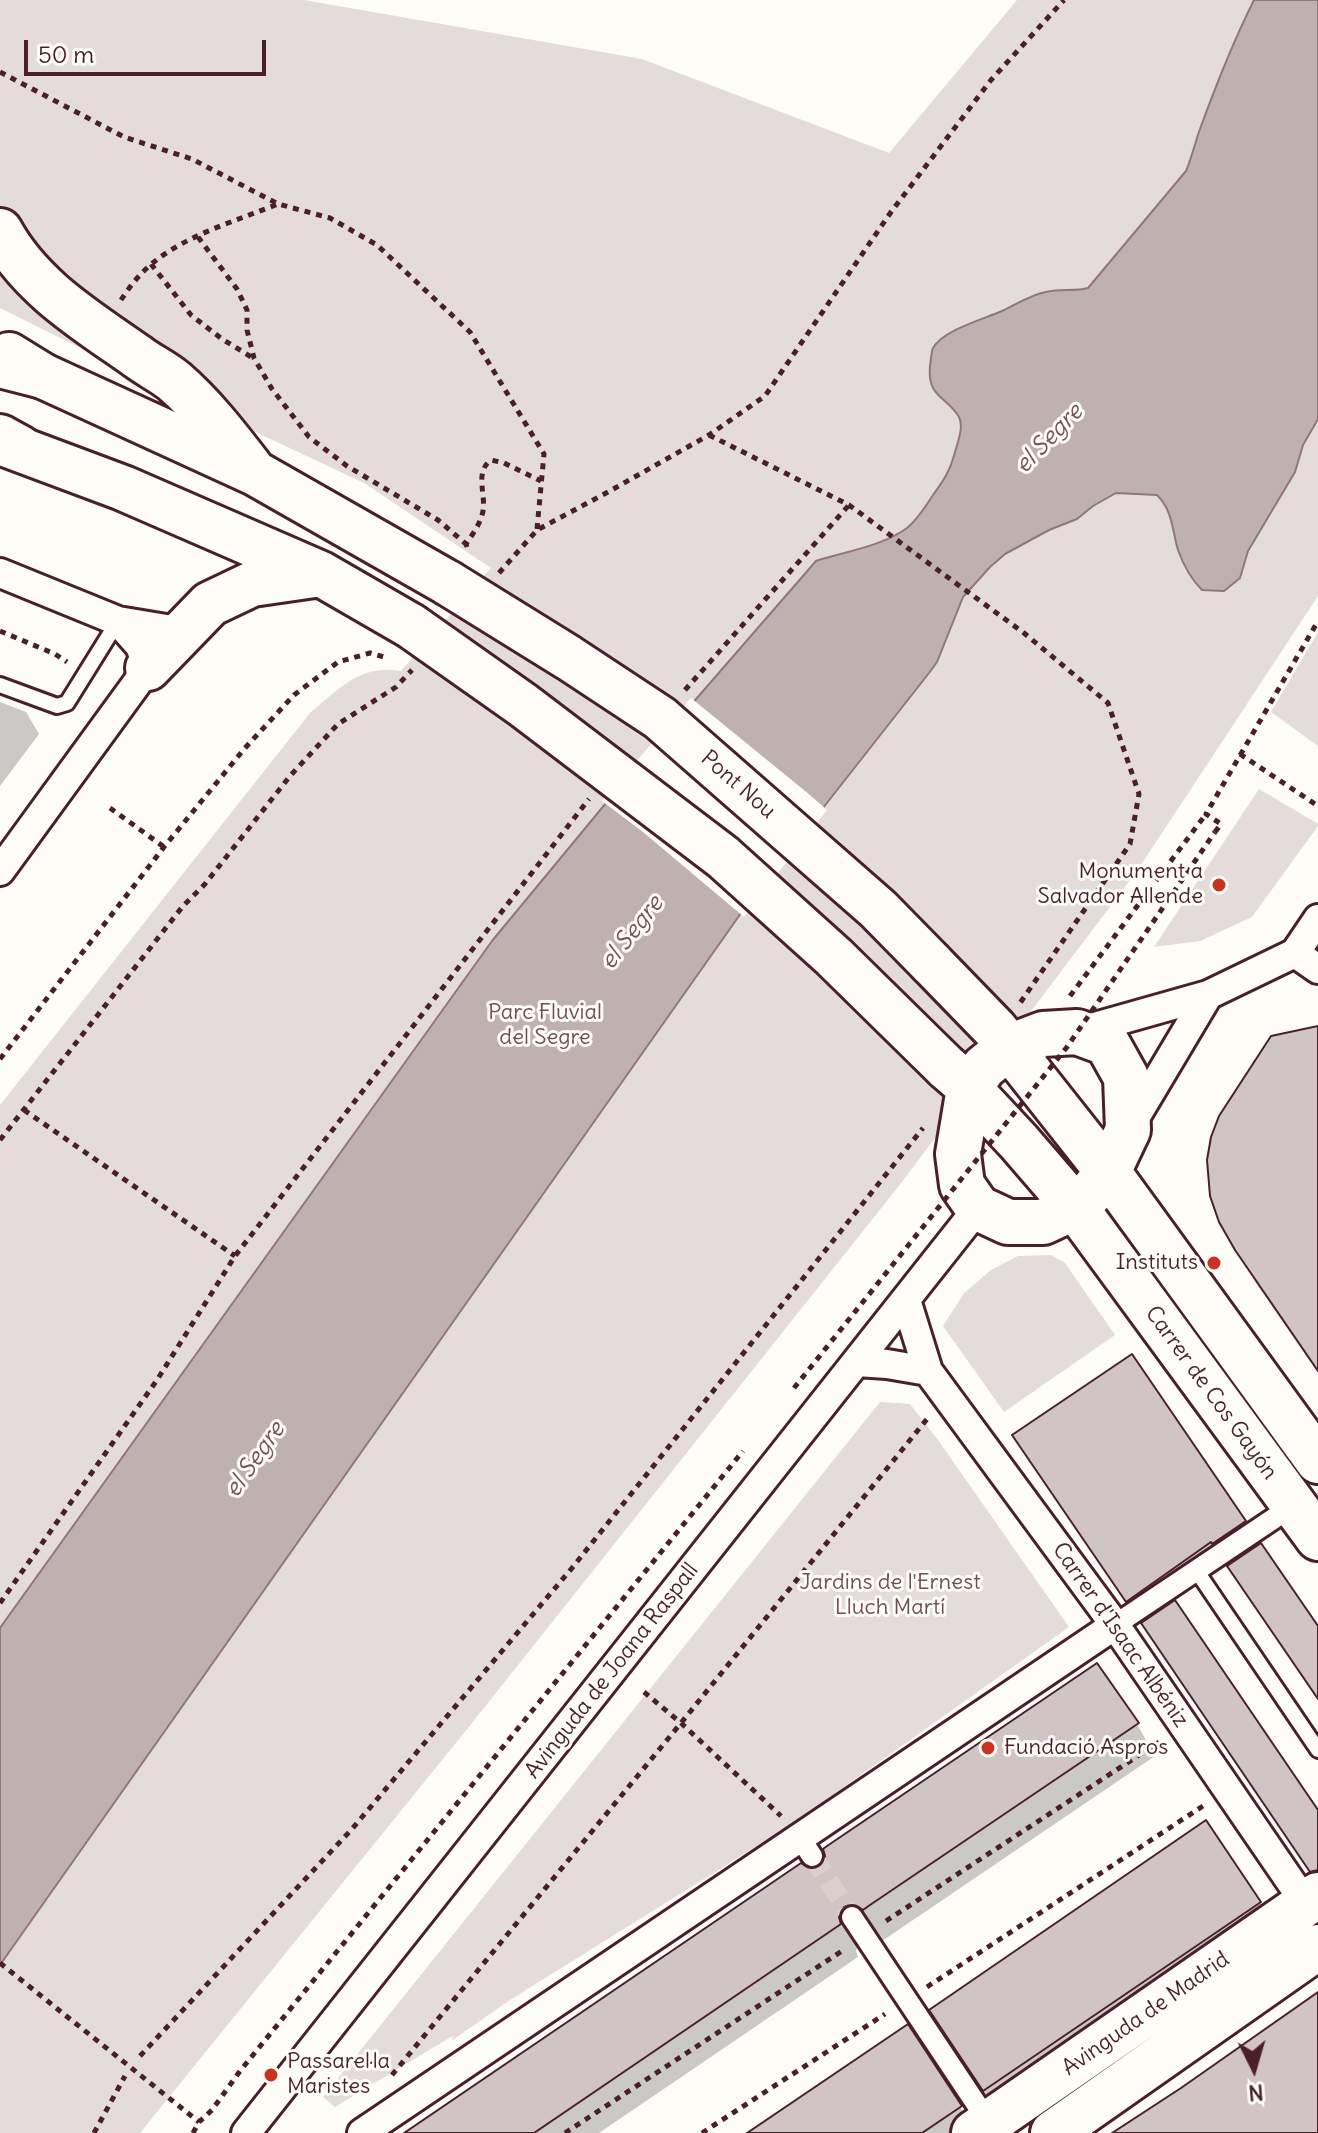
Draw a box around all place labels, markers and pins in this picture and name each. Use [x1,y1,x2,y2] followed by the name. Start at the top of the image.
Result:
[1037,859,1203,910] place label: Monument a Salvador Allende
[1210,876,1228,894] marker: Monument a Salvador Allende
[1116,1250,1198,1276] place label: Instituts
[1205,1254,1223,1272] marker: Instituts
[1004,1735,1168,1761] place label: Fundació Aspros
[979,1739,997,1757] marker: Fundació Aspros
[287,2049,390,2100] place label: Passarel·la Maristes
[262,2066,280,2084] marker: Passarel·la Maristes

